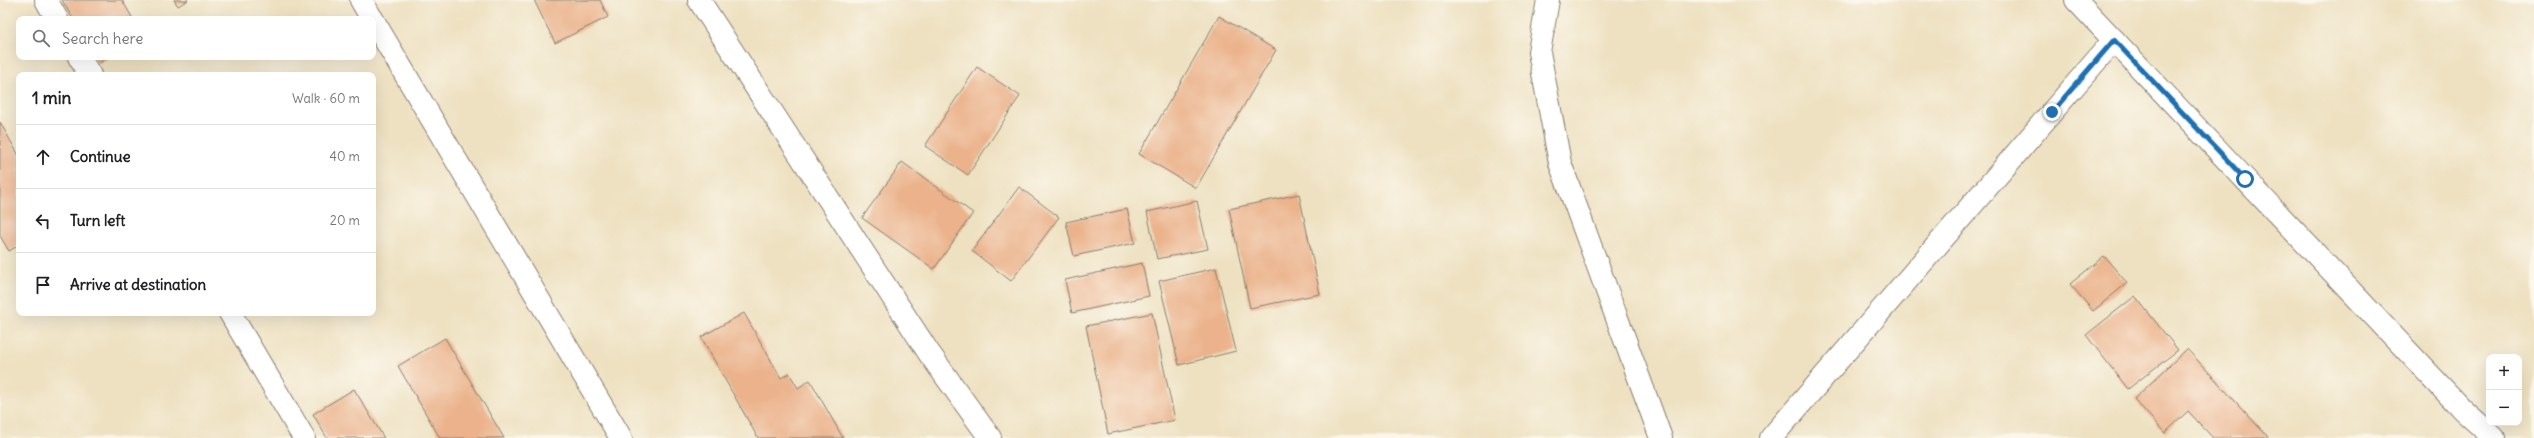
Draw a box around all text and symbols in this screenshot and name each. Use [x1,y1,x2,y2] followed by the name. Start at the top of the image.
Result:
[16,16,376,60] search box
[30,27,52,49] icon: search
[62,29,143,48] text: Search here
[32,87,71,109] text: 1 min
[292,90,360,107] text: Walk · 60 m
[2043,103,2061,121] route end
[32,146,54,168] icon: ahead
[70,147,131,166] text: Continue
[329,148,360,165] text: 40 m
[2236,170,2254,188] route start
[32,210,54,232] icon: left
[70,211,125,230] text: Turn left
[330,212,360,229] text: 20 m
[32,274,54,296] icon: arrive
[70,275,206,294] text: Arrive at destination
[2486,354,2522,426] map controls
[2486,354,2522,390] button: +
[2486,390,2522,426] button: −

